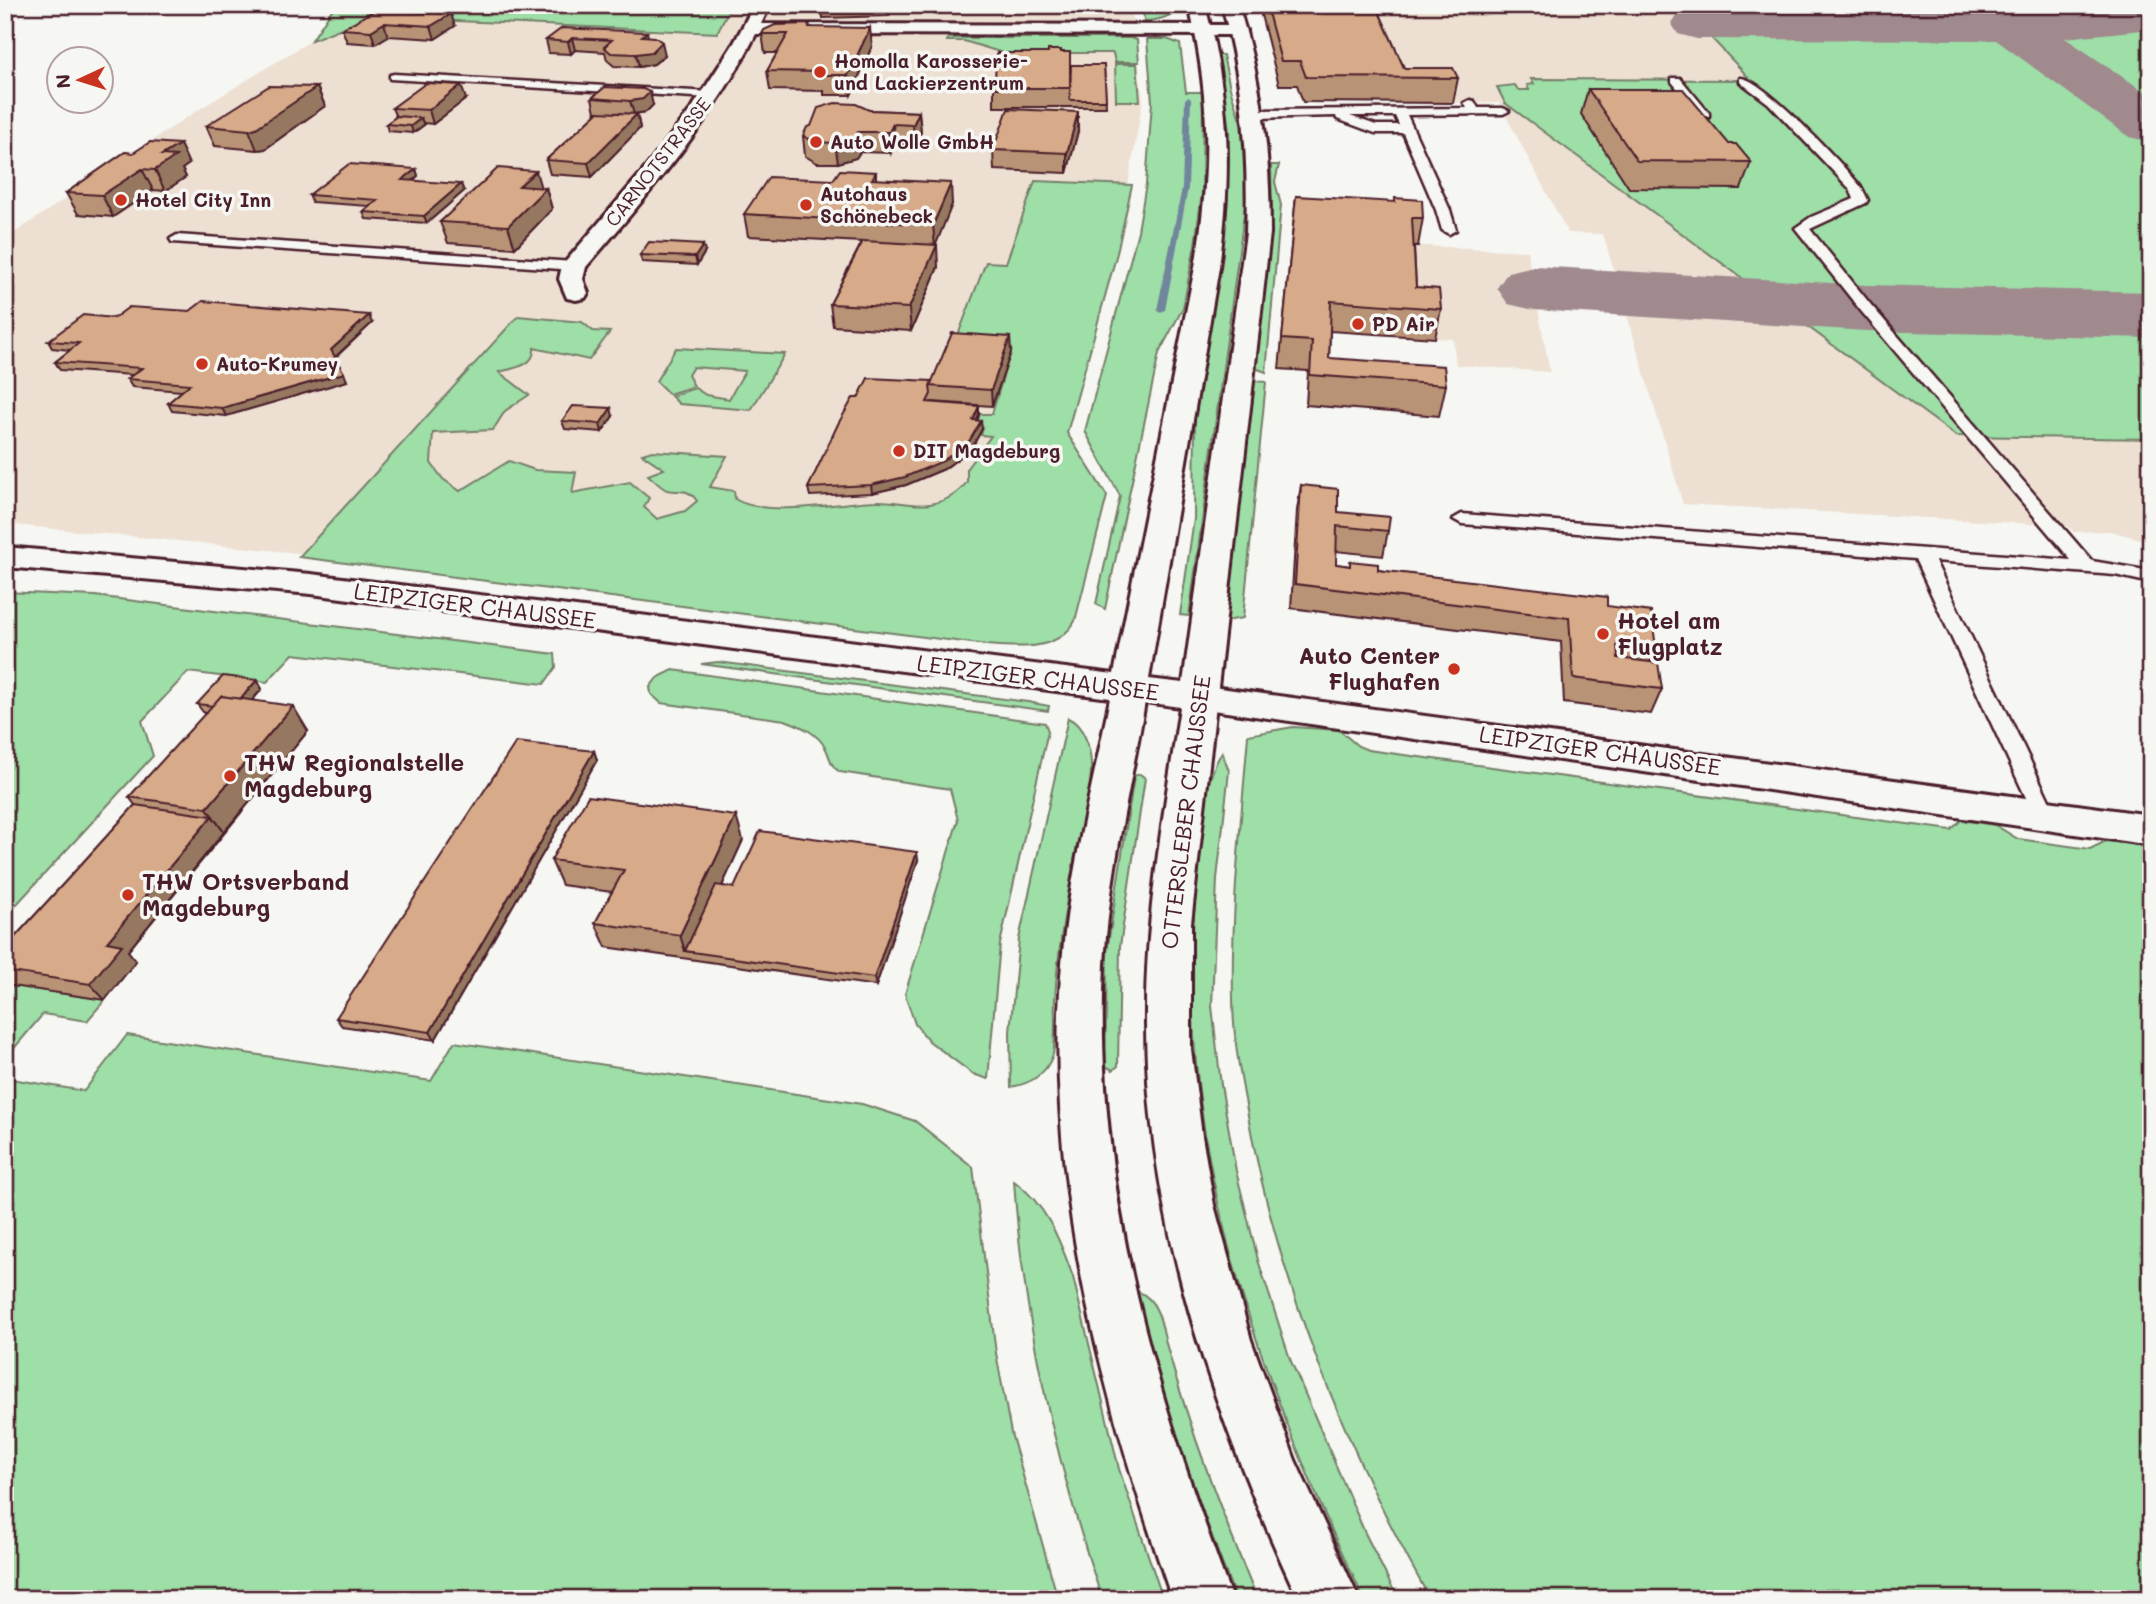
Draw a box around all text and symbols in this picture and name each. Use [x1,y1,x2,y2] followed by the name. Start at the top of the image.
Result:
[46,46,116,116] north arrow
[834,48,1028,95] place label: Homolla Karosserie- und Lackierzentrum
[812,64,828,80] marker: Homolla Karosserie- und Lackierzentrum
[50,73,76,89] text: N
[599,92,716,231] street label: CARNOTSTRASSE
[830,129,994,154] place label: Auto Wolle GmbH
[808,134,824,150] marker: Auto Wolle GmbH
[820,181,933,228] place label: Autohaus Schönebeck
[135,187,271,212] place label: Hotel City Inn
[113,192,129,208] marker: Hotel City Inn
[798,197,814,213] marker: Autohaus Schönebeck
[1372,311,1435,336] place label: PD Air
[1350,316,1366,332] marker: PD Air
[216,351,338,376] place label: Auto-Krumey
[194,356,210,372] marker: Auto-Krumey
[913,438,1060,463] place label: DIT Magdeburg
[891,443,907,459] marker: DIT Magdeburg
[352,575,598,635] street label: LEIPZIGER CHAUSSEE
[1617,605,1723,661] place label: Hotel am Flugplatz
[1595,626,1611,642] marker: Hotel am Flugplatz
[1298,640,1440,696] place label: Auto Center Flughafen
[915,647,1161,707] street label: LEIPZIGER CHAUSSEE
[1446,661,1462,677] marker: Auto Center Flughafen
[1153,673,1217,951] street label: OTTERSLEBER CHAUSSEE
[1477,718,1723,782] street label: LEIPZIGER CHAUSSEE
[244,747,464,803] place label: THW Regionalstelle Magdeburg
[222,768,238,784] marker: THW Regionalstelle Magdeburg
[142,866,349,922] place label: THW Ortsverband Magdeburg
[120,887,136,903] marker: THW Ortsverband Magdeburg

